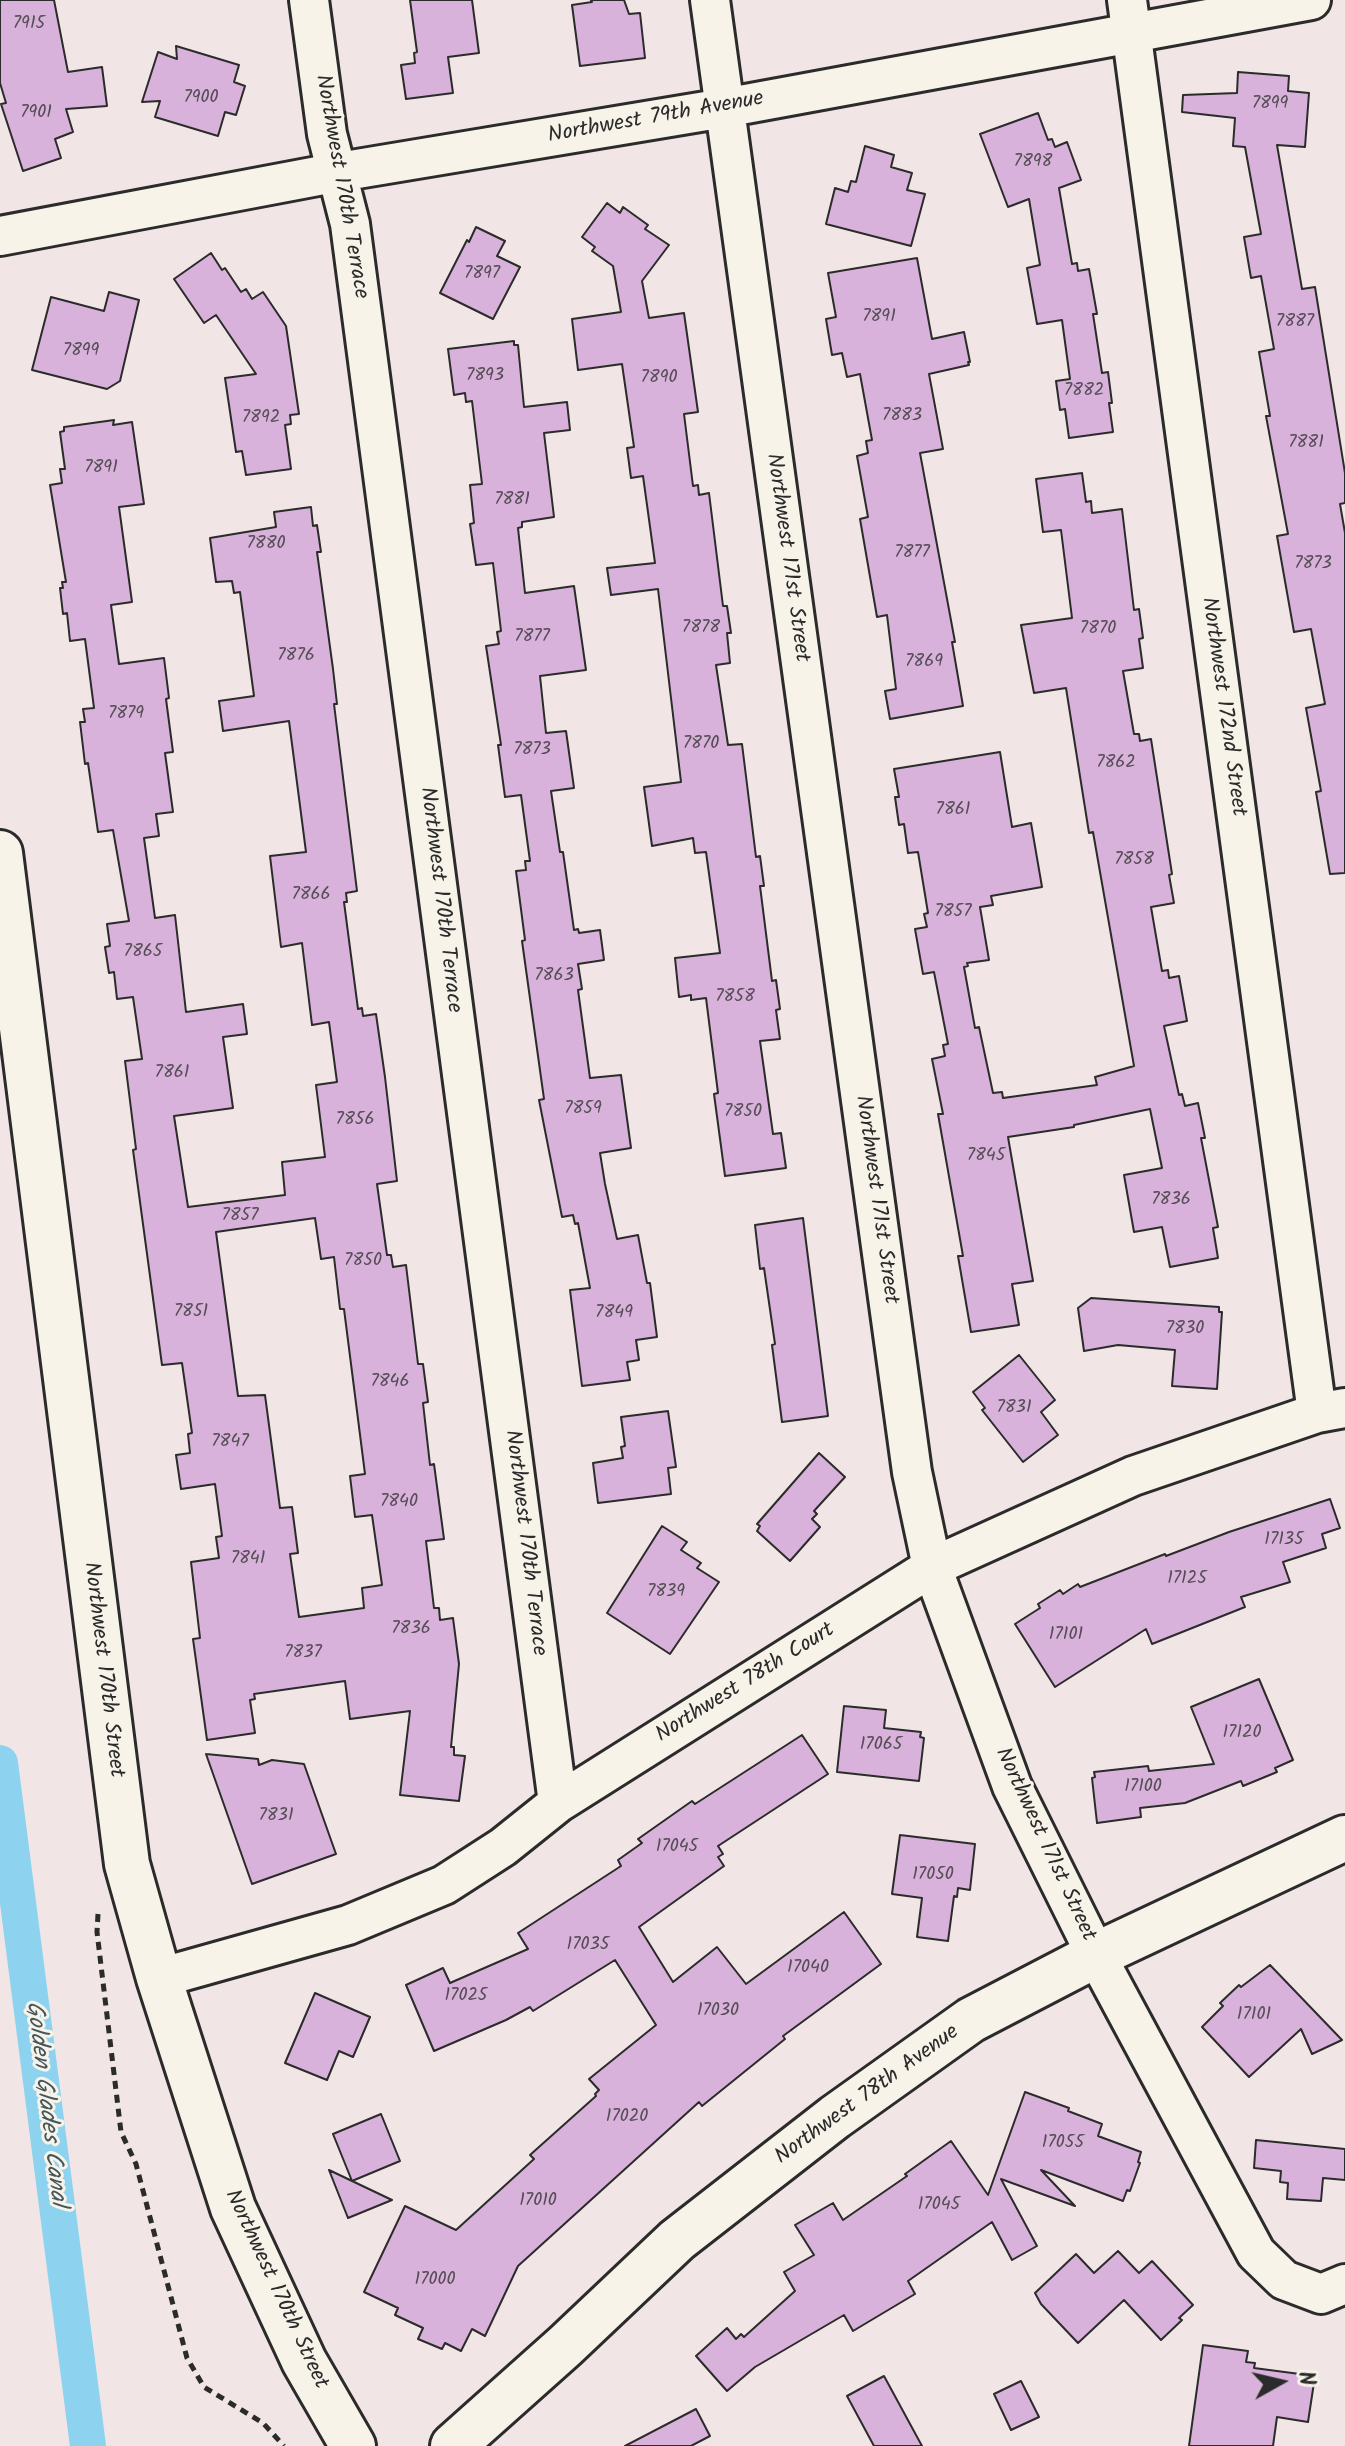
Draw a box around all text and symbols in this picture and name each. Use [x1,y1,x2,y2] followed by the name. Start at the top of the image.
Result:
[13,14,45,36] house number: 7915
[307,73,373,301] street label: Northwest 170th Terrace
[546,87,766,151] street label: Northwest 79th Avenue
[183,88,219,110] house number: 7900
[1252,94,1288,116] house number: 7899
[20,103,52,125] house number: 7901
[1014,152,1052,174] house number: 7898
[464,264,500,286] house number: 7897
[862,307,896,329] house number: 7891
[1276,312,1314,334] house number: 7887
[63,341,99,363] house number: 7899
[466,366,504,388] house number: 7893
[641,368,677,390] house number: 7890
[1064,381,1104,403] house number: 7882
[882,406,922,428] house number: 7883
[242,408,280,430] house number: 7892
[1288,433,1324,455] house number: 7881
[758,452,814,664] street label: Northwest 171st Street
[84,458,118,480] house number: 7891
[494,490,530,512] house number: 7881
[247,534,285,556] house number: 7880
[894,543,930,565] house number: 7877
[1294,554,1332,576] house number: 7873
[1194,596,1250,818] street label: Northwest 172nd Street
[682,618,720,640] house number: 7878
[1080,619,1116,641] house number: 7870
[514,627,550,649] house number: 7877
[277,646,315,668] house number: 7876
[905,652,943,674] house number: 7869
[108,704,144,726] house number: 7879
[683,734,719,756] house number: 7870
[513,740,551,762] house number: 7873
[1096,753,1136,775] house number: 7862
[412,786,466,1014] street label: Northwest 170th Terrace
[936,800,970,822] house number: 7861
[1114,850,1154,872] house number: 7858
[291,885,331,907] house number: 7866
[934,902,972,924] house number: 7857
[124,942,162,964] house number: 7865
[534,966,574,988] house number: 7863
[715,987,755,1009] house number: 7858
[155,1063,189,1085] house number: 7861
[847,1094,903,1306] street label: Northwest 171st Street
[564,1099,602,1121] house number: 7859
[724,1102,762,1124] house number: 7850
[336,1110,374,1132] house number: 7856
[967,1146,1005,1168] house number: 7845
[1151,1190,1191,1212] house number: 7836
[221,1206,259,1228] house number: 7857
[344,1251,382,1273] house number: 7850
[174,1302,208,1324] house number: 7851
[595,1303,633,1325] house number: 7849
[1166,1319,1204,1341] house number: 7830
[370,1372,410,1394] house number: 7846
[996,1398,1032,1420] house number: 7831
[497,1429,551,1657] street label: Northwest 170th Terrace
[211,1432,249,1454] house number: 7847
[380,1492,418,1514] house number: 7840
[1264,1530,1304,1552] house number: 17135
[231,1549,265,1571] house number: 7841
[76,1561,128,1779] street label: Northwest 170th Street
[1167,1569,1207,1591] house number: 17125
[647,1582,685,1604] house number: 7839
[652,1618,840,1750] street label: Northwest 78th Court
[391,1619,431,1641] house number: 7836
[1049,1625,1083,1647] house number: 17101
[284,1643,322,1665] house number: 7837
[1222,1723,1262,1745] house number: 17120
[860,1735,902,1757] house number: 17065
[988,1744,1100,1946] street label: Northwest 171st Street
[1124,1777,1162,1799] house number: 17100
[258,1806,294,1828] house number: 7831
[656,1837,698,1859] house number: 17045
[912,1865,954,1887] house number: 17050
[567,1935,609,1957] house number: 17035
[787,1958,829,1980] house number: 17040
[444,1986,488,2008] house number: 17025
[17,2000,71,2208] water label: Golden Glades Canal
[697,2001,739,2023] house number: 17030
[1237,2005,1271,2027] house number: 17101
[771,2020,965,2172] street label: Northwest 78th Avenue
[606,2107,648,2129] house number: 17020
[1042,2133,1084,2155] house number: 17055
[217,2186,333,2394] street label: Northwest 170th Street
[519,2191,557,2213] house number: 17010
[918,2195,960,2217] house number: 17045
[415,2270,455,2292] house number: 17000
[1241,2342,1321,2422] north arrow
[1287,2369,1324,2388] text: N

